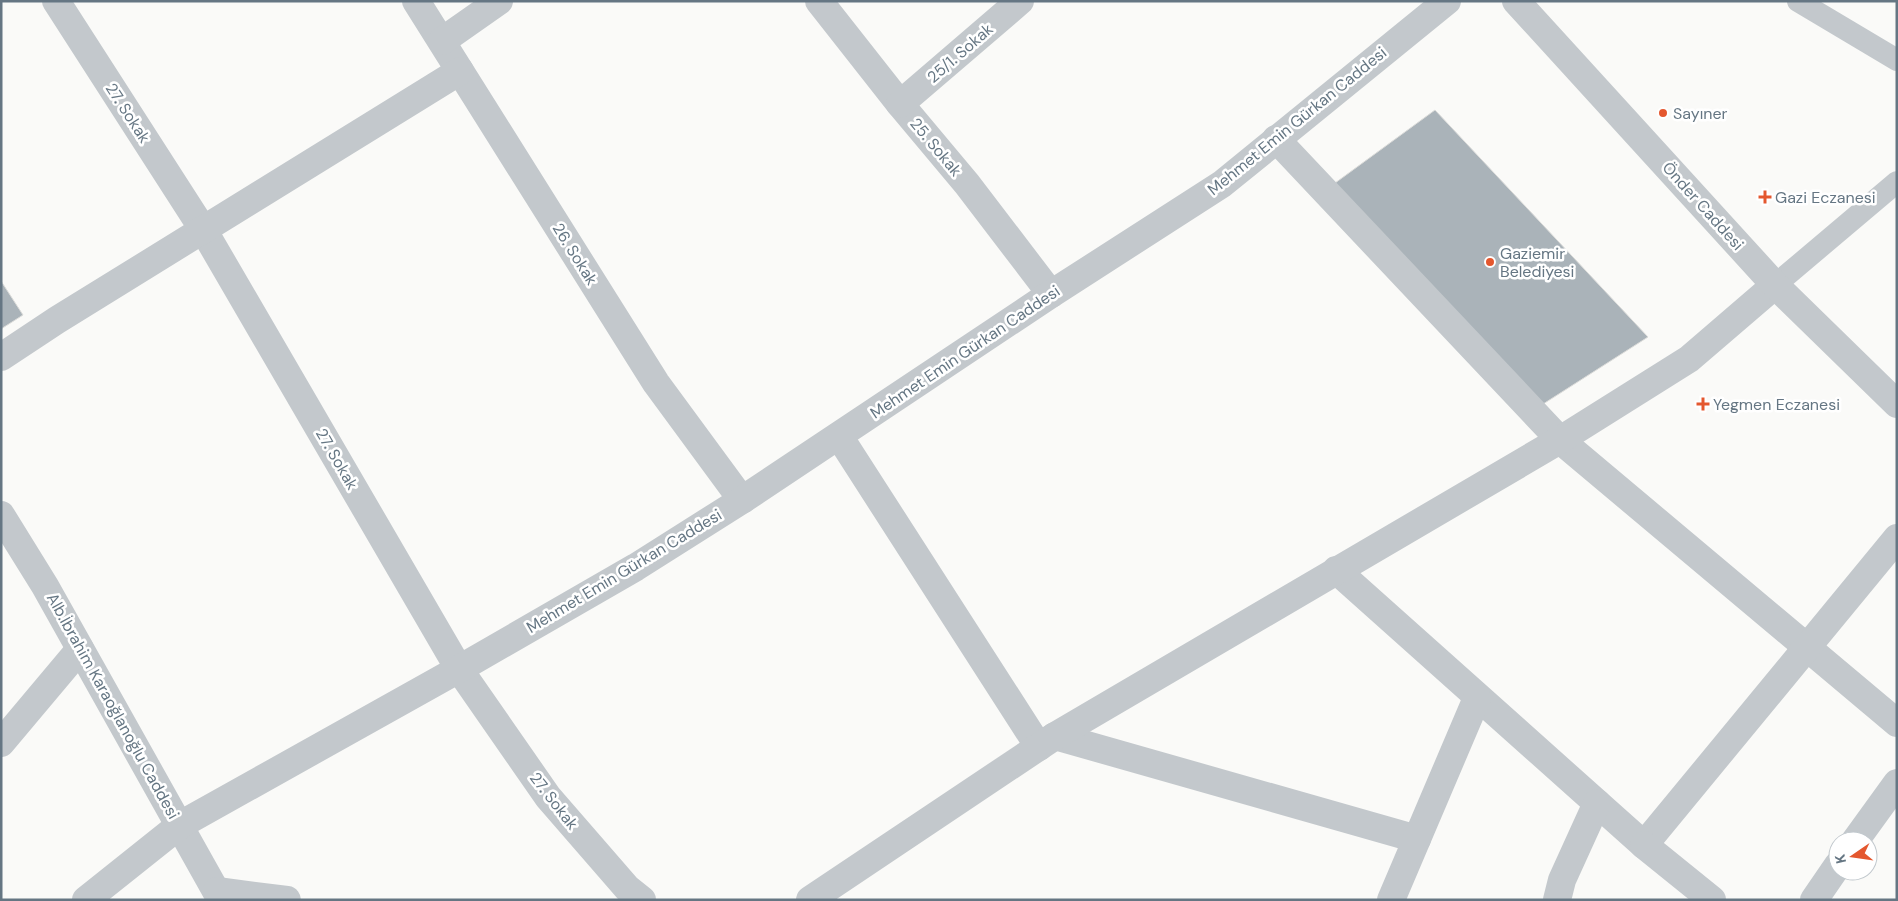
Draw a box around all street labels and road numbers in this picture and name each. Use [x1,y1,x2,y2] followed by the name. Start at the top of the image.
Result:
[923,19,997,87] street label: 25/1. Sokak
[1203,42,1391,200] street label: Mehmet Emin Gürkan Caddesi
[101,79,155,147] street label: 27. Sokak
[905,113,967,181] street label: 25. Sokak
[1658,157,1748,255] street label: Önder Caddesi
[548,219,602,289] street label: 26. Sokak
[866,281,1064,423] street label: Mehmet Emin Gürkan Caddesi
[311,425,363,493] street label: 27. Sokak
[522,504,726,638] street label: Mehmet Emin Gürkan Caddesi
[42,589,184,823] street label: Alb.İbrahim Karaoğlanoğlu Caddesi
[525,768,583,834] street label: 27. Sokak

